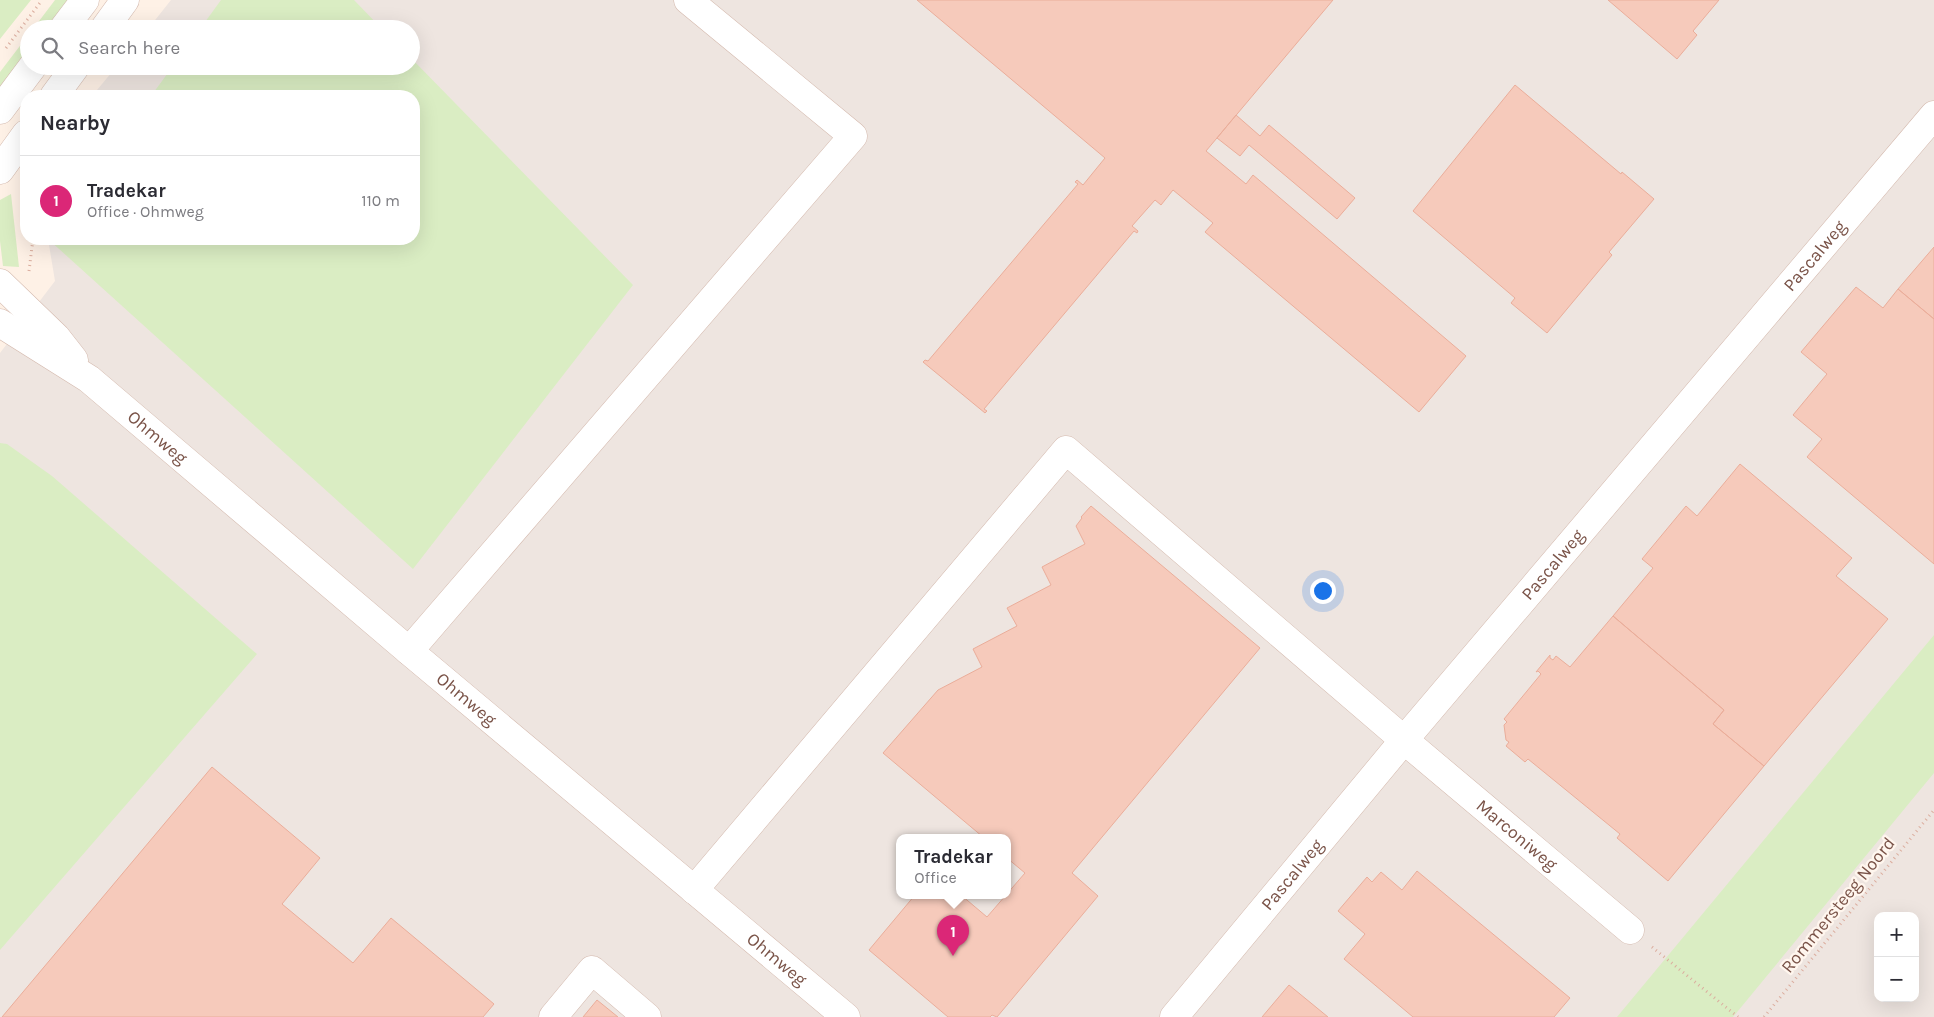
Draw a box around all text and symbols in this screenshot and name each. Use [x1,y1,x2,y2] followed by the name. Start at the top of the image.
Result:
[20,20,420,75] search box
[38,34,66,62] icon: search
[78,37,180,59] text: Search here
[40,111,110,135] text: Nearby
[87,180,166,202] text: Tradekar
[53,191,59,210] text: 1
[361,191,400,210] text: 110 m
[87,202,204,221] text: Office · Ohmweg
[1778,216,1851,296] street label: Pascalweg
[123,406,192,469] street label: Ohmweg
[1516,525,1589,605] street label: Pascalweg
[1310,578,1336,604] your location
[432,668,501,731] street label: Ohmweg
[1472,794,1562,875] street label: Marconiweg
[1776,833,1900,977] street label: Rommersteeg Noord
[896,834,1011,899] popup
[1256,835,1328,915] street label: Pascalweg
[914,846,993,868] text: Tradekar
[914,868,957,887] text: Office
[1874,912,1919,1002] map controls
[1874,912,1919,957] button: +
[937,915,969,956] pin: 1
[742,928,811,991] street label: Ohmweg
[1874,957,1919,1002] button: −

